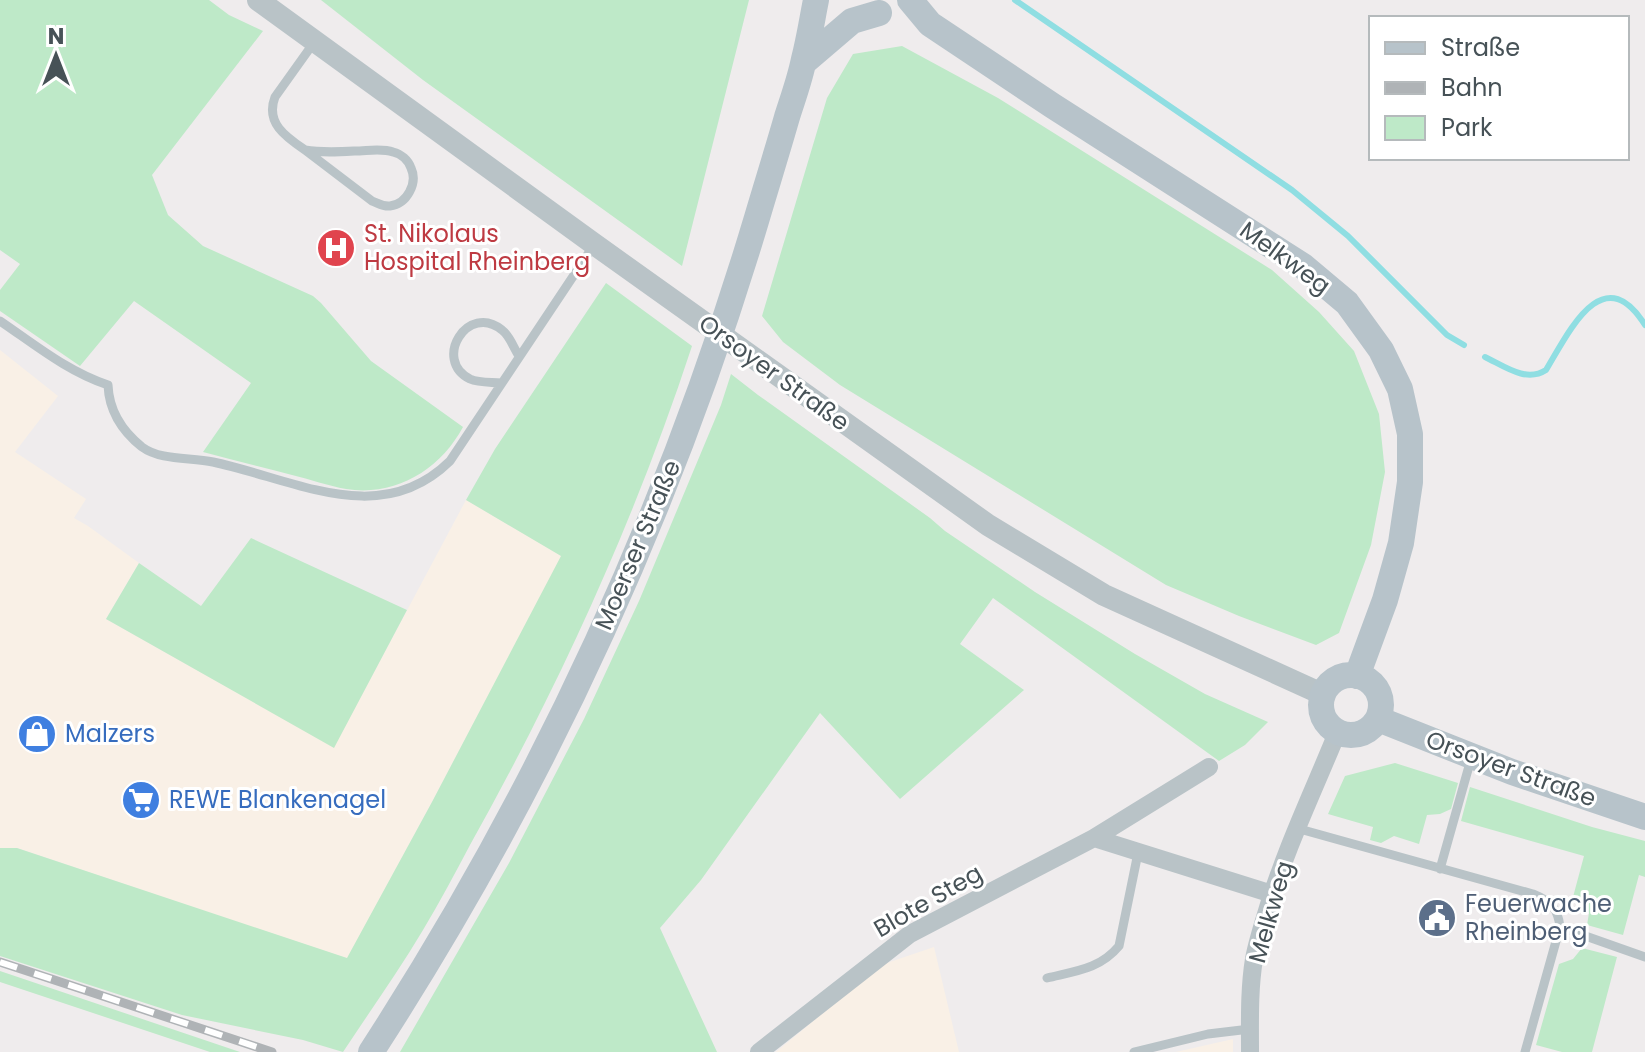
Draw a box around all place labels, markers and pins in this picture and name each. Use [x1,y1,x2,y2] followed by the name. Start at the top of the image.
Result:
[364,217,590,278] place label: St. Nikolaus Hospital Rheinberg
[315,227,357,269] hospital icon: St. Nikolaus Hospital Rheinberg
[16,713,58,755] shop icon: Malzers
[65,717,155,750] place label: Malzers
[120,779,162,821] supermarket icon: REWE Blankenagel
[169,783,386,816] place label: REWE Blankenagel
[1465,887,1612,948] place label: Feuerwache Rheinberg
[1416,897,1458,939] public building icon: Feuerwache Rheinberg

